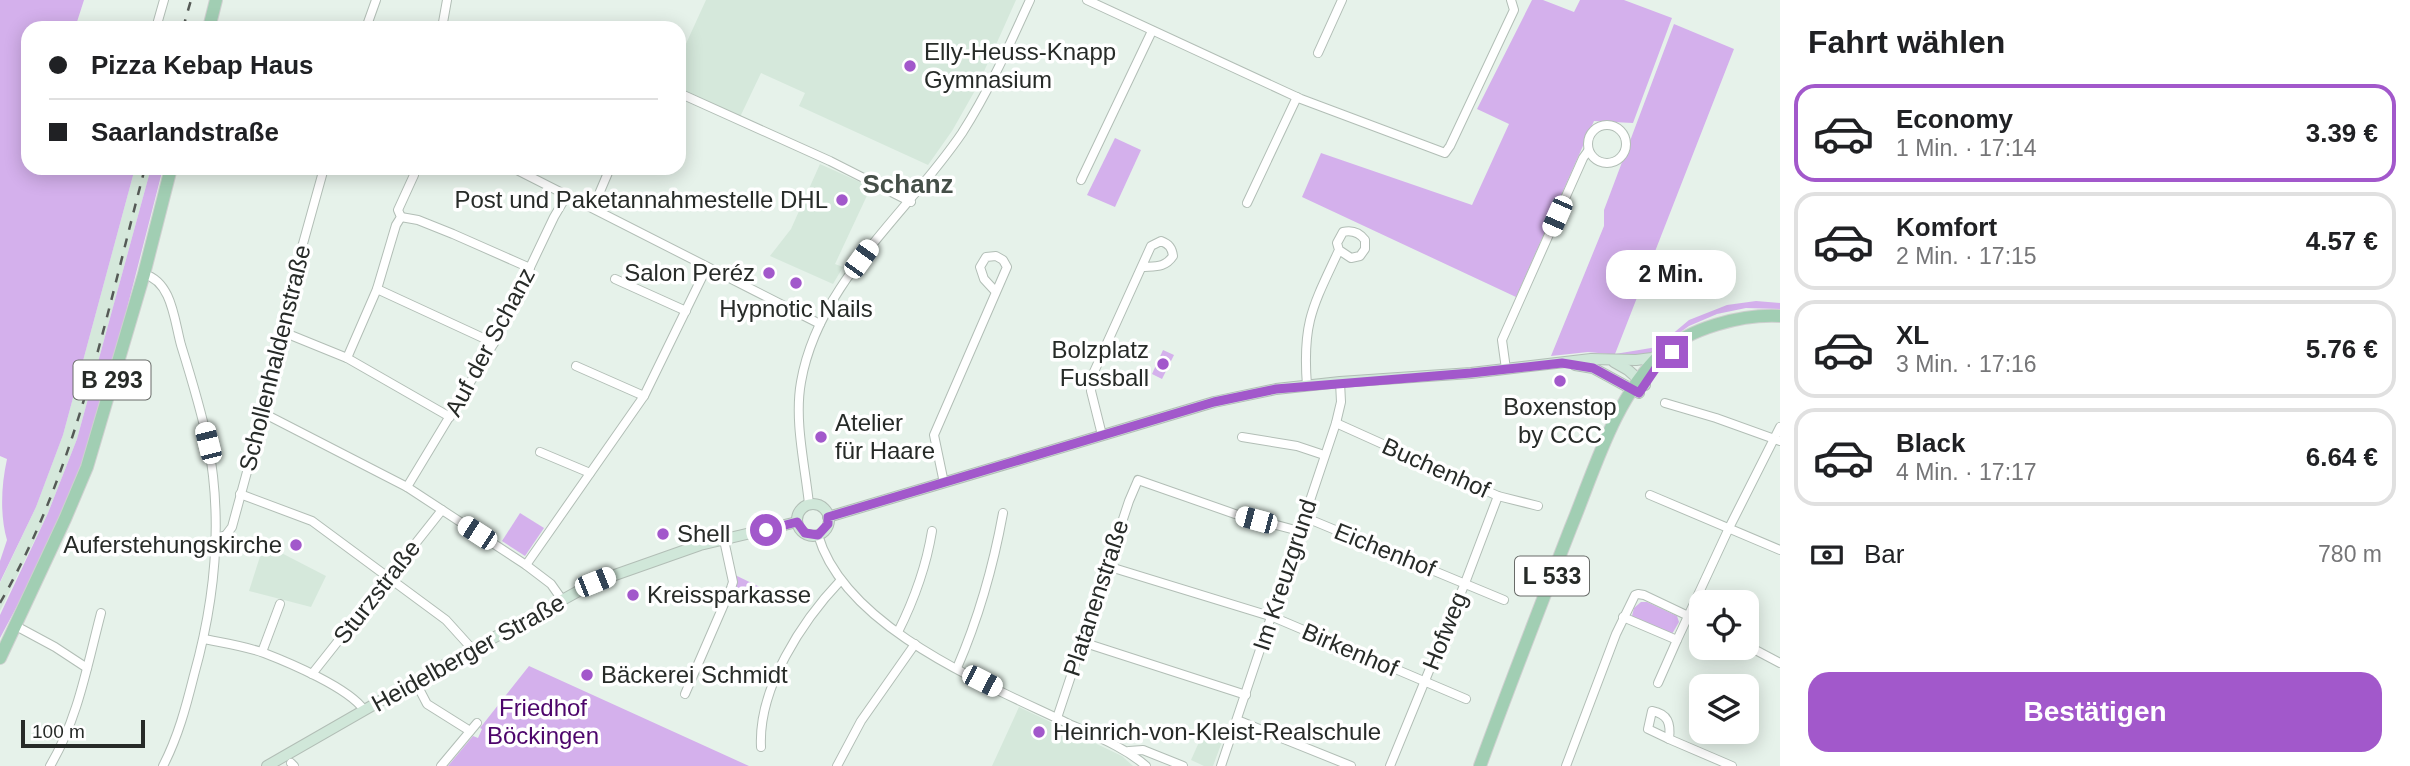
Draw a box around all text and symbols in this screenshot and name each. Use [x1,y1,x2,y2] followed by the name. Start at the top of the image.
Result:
[1808,24,2005,60] text: Fahrt wählen
[924,38,1116,93] place label: Elly-Heuss-Knapp Gymnasium
[91,50,314,80] text: Pizza Kebap Haus
[902,58,918,74] marker: Elly-Heuss-Knapp Gymnasium
[1812,102,1875,165] icon: car
[1896,104,2013,134] text: Economy
[91,117,279,147] text: Saarlandstraße
[2306,118,2378,148] text: 3.39 €
[1896,135,2037,161] text: 1 Min. · 17:14
[862,169,954,199] district label: Schanz
[454,186,828,213] place label: Post und Paketannahmestelle DHL
[834,192,850,208] marker: Post und Paketannahmestelle DHL
[1539,193,1576,239] car
[1812,210,1875,273] icon: car
[1896,212,1997,242] text: Komfort
[2306,226,2378,256] text: 4.57 €
[841,236,882,282] car
[233,242,316,474] street label: Schollenhaldenstraße
[1896,243,2037,269] text: 2 Min. · 17:15
[1607,250,1737,300] callout: 2 Min.
[624,259,755,286] place label: Salon Peréz
[1638,261,1704,287] text: 2 Min.
[439,263,540,421] street label: Auf der Schanz
[761,265,777,281] marker: Salon Peréz
[788,275,804,291] marker: Hypnotic Nails
[719,295,873,322] place label: Hypnotic Nails
[1812,318,1875,381] icon: car
[1896,320,1929,350] text: XL
[2306,334,2378,364] text: 5.76 €
[1052,336,1149,391] place label: Bolzplatz Fussball
[1656,336,1688,368] route end
[1896,351,2037,377] text: 3 Min. · 17:16
[1155,356,1171,372] marker: Bolzplatz Fussball
[74,360,150,400] road number: B 293
[1552,373,1568,389] marker: Boxenstop by CCC
[1503,393,1617,448] place label: Boxenstop by CCC
[835,409,935,464] place label: Atelier für Haare
[193,420,224,466] car
[1812,426,1875,489] icon: car
[1896,428,1965,458] text: Black
[813,429,829,445] marker: Atelier für Haare
[1378,432,1494,503] street label: Buchenhof
[2306,442,2378,472] text: 6.64 €
[1896,459,2037,485] text: 4 Min. · 17:17
[1247,496,1322,654] street label: Im Kreuzgrund
[1233,504,1280,536] car
[454,513,501,553] car
[750,514,782,546] route start
[1058,516,1134,679] street label: Platanenstraße
[1331,517,1440,582] street label: Eichenhof
[677,520,730,547] place label: Shell
[655,526,671,542] marker: Shell
[63,531,282,558] place label: Auferstehungskirche
[328,535,425,649] street label: Sturzstraße
[1808,536,1846,574] icon: cash
[288,537,304,553] marker: Auferstehungskirche
[1864,539,1904,569] text: Bar
[2318,541,2382,567] text: 780 m
[1515,556,1589,596] road number: L 533
[572,564,619,600] car
[647,581,811,608] place label: Kreissparkasse
[625,587,641,603] marker: Kreissparkasse
[367,588,569,717] street label: Heidelberger Straße
[1417,588,1472,674] street label: Hofweg
[1689,590,1759,744] map controls
[1689,590,1759,660] button: locate
[1298,617,1402,682] street label: Birkenhof
[601,661,788,688] place label: Bäckerei Schmidt
[959,662,1006,700] car
[579,667,595,683] marker: Bäckerei Schmidt
[1808,672,2382,752] button: Bestätigen
[1689,674,1759,744] button: layers
[487,694,599,749] park label: Friedhof Böckingen
[21,717,145,749] scale bar
[1053,718,1381,745] place label: Heinrich-von-Kleist-Realschule
[32,721,85,742] text: 100 m
[1031,724,1047,740] marker: Heinrich-von-Kleist-Realschule

